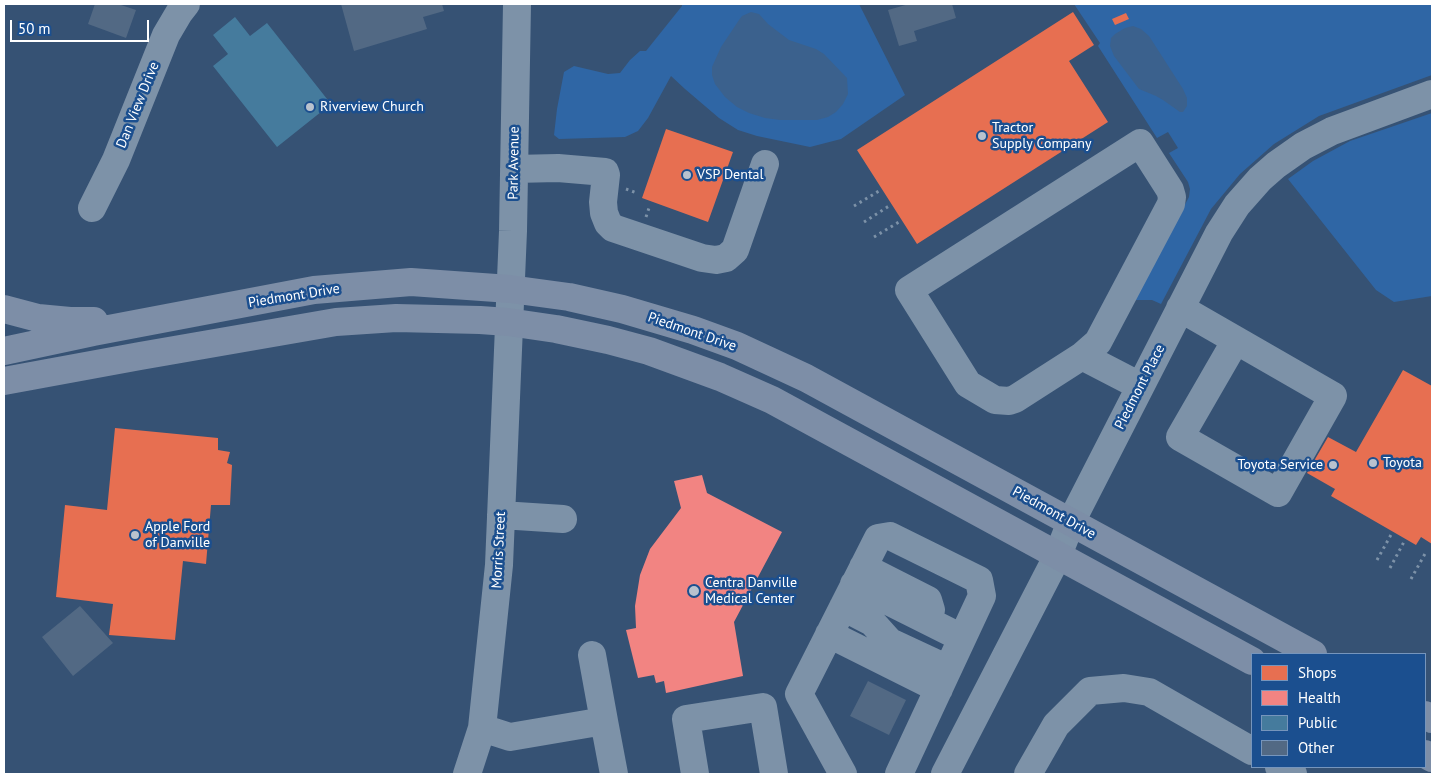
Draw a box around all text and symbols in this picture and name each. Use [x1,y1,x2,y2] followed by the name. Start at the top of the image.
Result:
[12,10,151,42] scale bar
[18,19,51,38] text: 50 m
[113,59,163,151] street label: Dan View Drive
[320,99,424,115] place label: Riverview Church
[304,101,316,113] marker: Riverview Church
[992,120,1092,152] place label: Tractor Supply Company
[505,126,523,200] street label: Park Avenue
[976,130,988,142] marker: Tractor Supply Company
[697,167,764,183] place label: VSP Dental
[681,169,693,181] marker: VSP Dental
[247,280,341,312] street label: Piedmont Drive
[645,309,739,355] street label: Piedmont Drive
[1111,342,1169,432] street label: Piedmont Place
[1383,455,1422,471] place label: Toyota
[1237,457,1323,473] place label: Toyota Service
[1367,457,1379,469] marker: Toyota
[1327,459,1339,471] marker: Toyota Service
[1009,483,1099,543] street label: Piedmont Drive
[489,511,509,589] street label: Morris Street
[145,519,210,552] place label: Apple Ford of Danville
[129,529,141,541] marker: Apple Ford of Danville
[705,575,797,608] place label: Centra Danville Medical Center
[687,584,701,598] marker: Centra Danville Medical Center
[1251,653,1426,768] legend
[1298,663,1337,682] text: Shops
[1298,688,1341,707] text: Health
[1298,713,1337,732] text: Public
[1298,738,1334,757] text: Other

